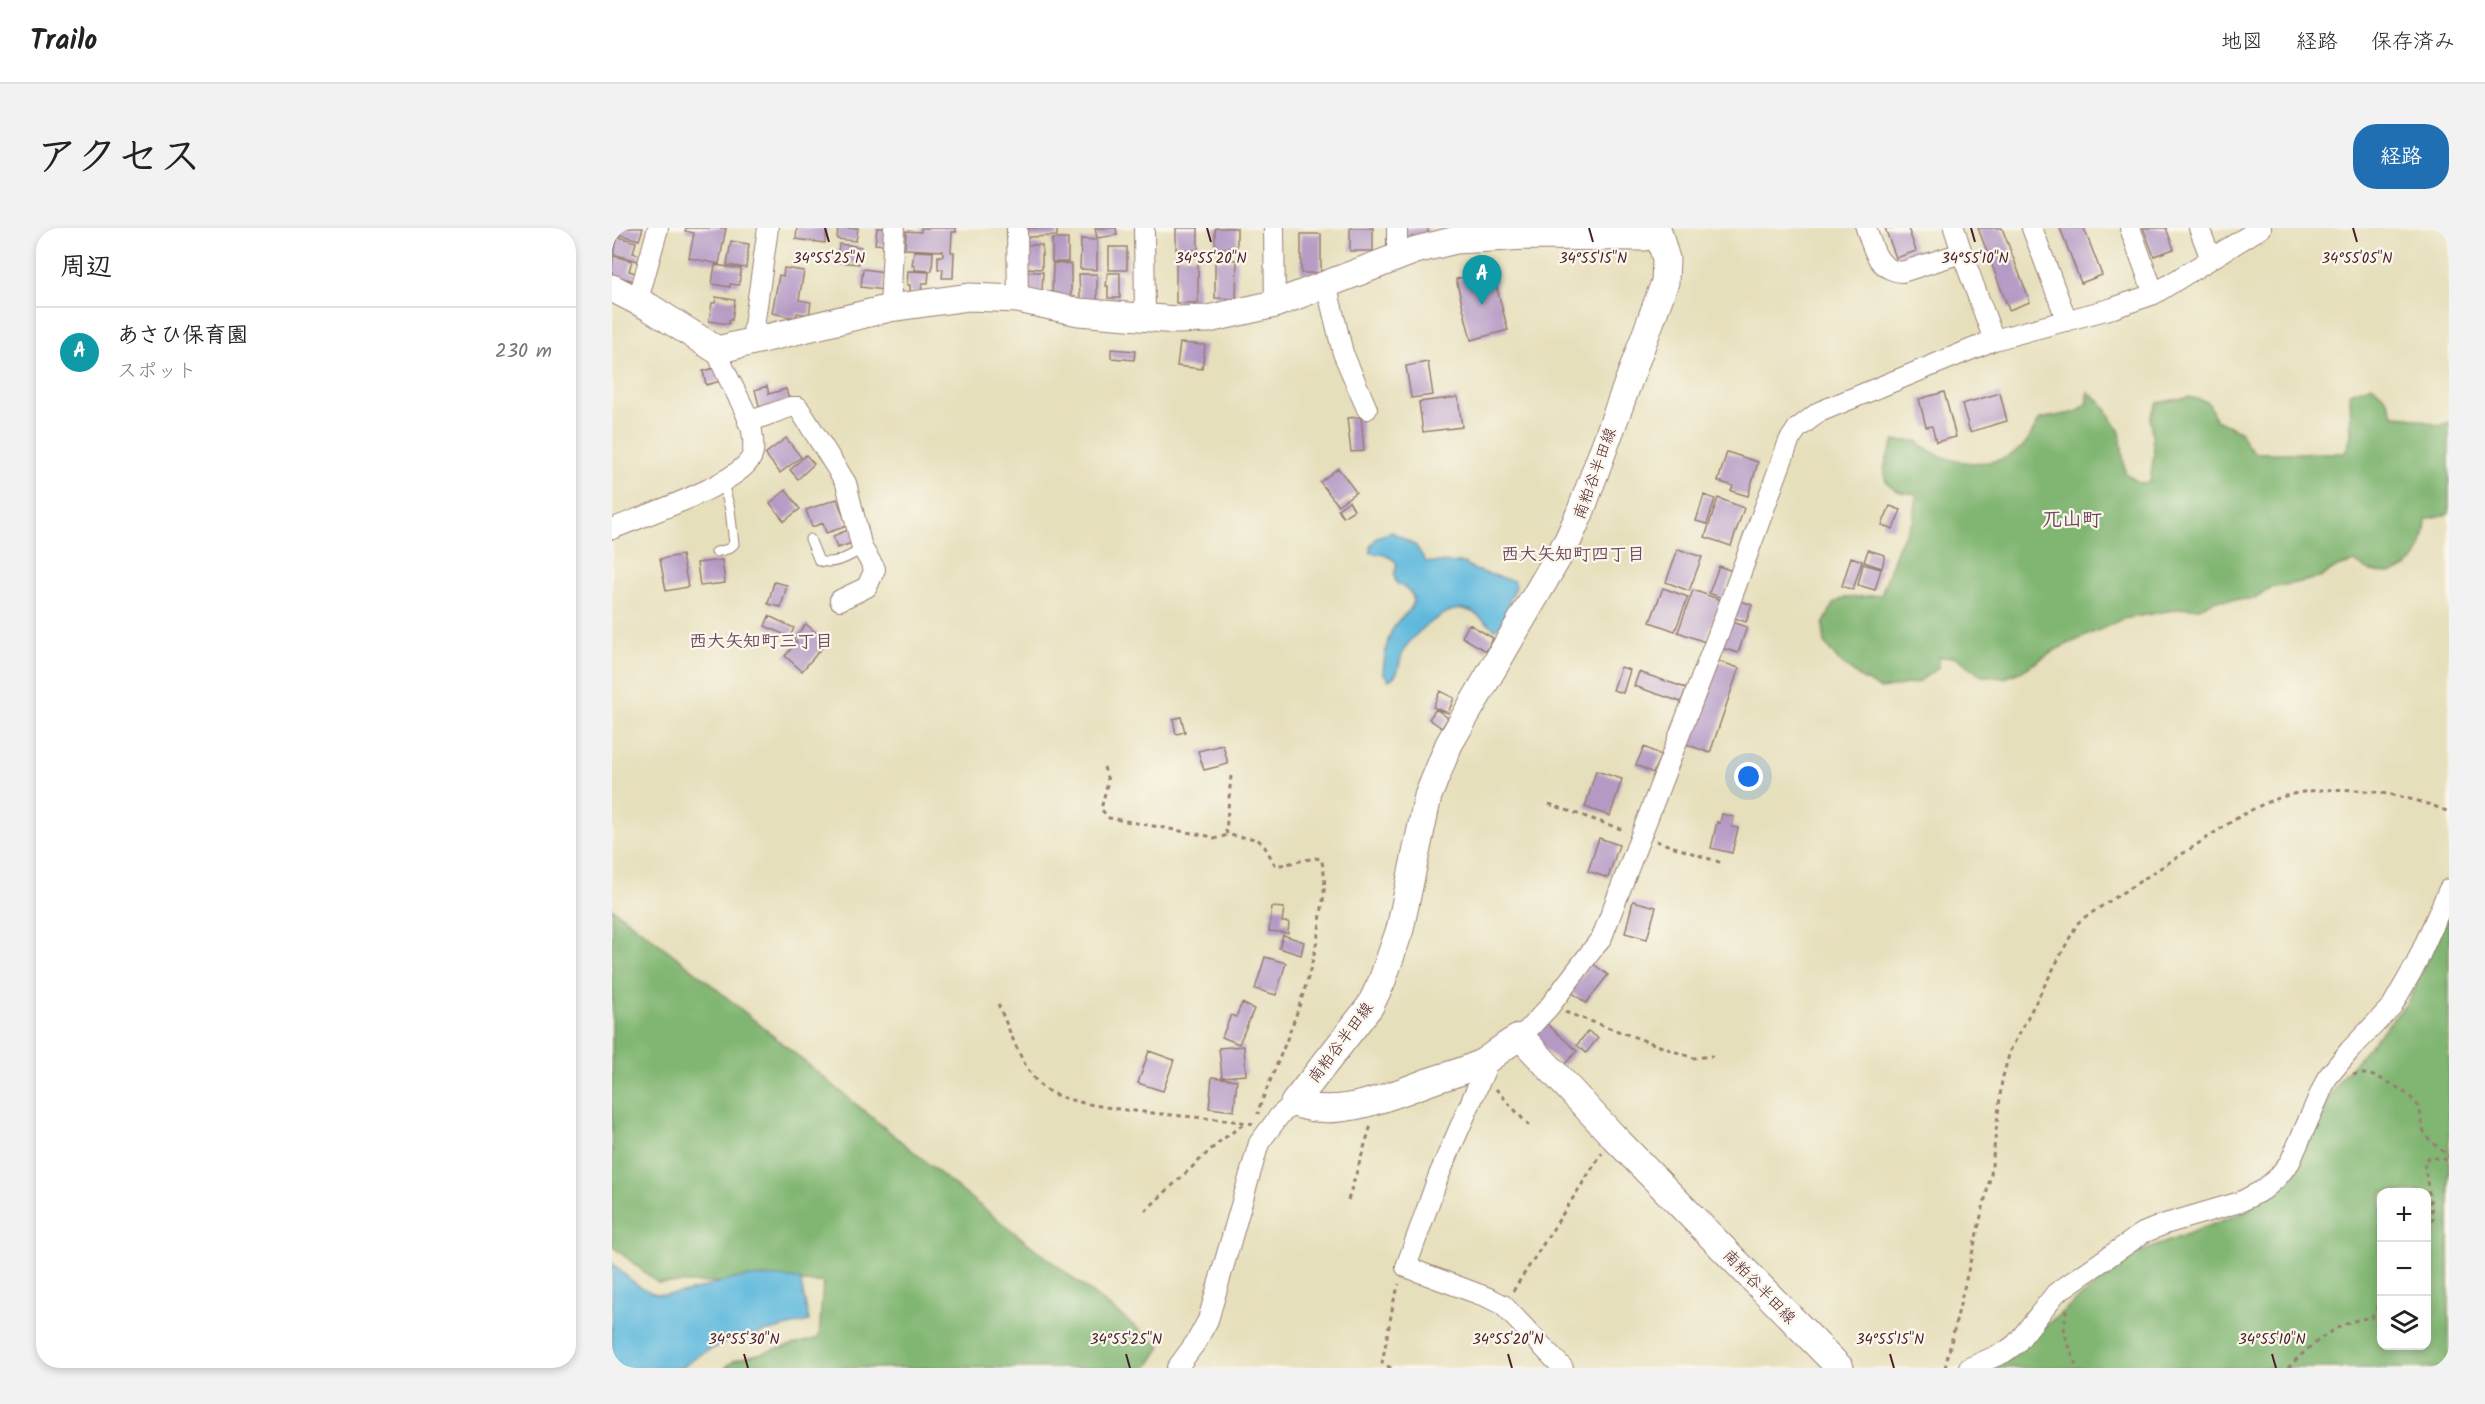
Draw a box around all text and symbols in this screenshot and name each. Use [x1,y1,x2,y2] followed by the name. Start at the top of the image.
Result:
[30,19,97,64] text: Trailo
[2221,26,2263,59] text: 地図
[2296,26,2338,59] text: 経路
[2371,26,2455,59] text: 保存済み
[2353,124,2449,189] button: 経路
[36,125,201,192] text: アクセス
[60,247,112,289] text: 周辺
[793,247,865,271] text: 34°55'25"N
[1175,247,1247,271] text: 34°55'20"N
[1559,247,1627,271] text: 34°55'15"N
[1941,247,2009,271] text: 34°55'10"N
[2322,247,2392,271] text: 34°55'05"N
[1462,256,1502,305] pin: A
[117,319,248,354] text: あさひ保育園
[73,336,86,368] text: A
[495,336,552,368] text: 230 m
[117,356,197,388] text: スポット
[1567,424,1624,523] street label: 南粕谷半田線
[2042,505,2102,537] district label: 兀山町
[1501,541,1645,570] district label: 西大矢知町四丁目
[689,628,833,657] district label: 西大矢知町三丁目
[1734,762,1763,791] your location
[1302,997,1380,1089] street label: 南粕谷半田線
[2377,1188,2431,1350] map controls
[2377,1188,2431,1242] button: +
[2377,1242,2431,1296] button: −
[1717,1244,1801,1330] street label: 南粕谷半田線
[2377,1296,2431,1350] button: layers
[708,1328,780,1352] text: 34°55'30"N
[1090,1328,1162,1352] text: 34°55'25"N
[1472,1328,1544,1352] text: 34°55'20"N
[1856,1328,1924,1352] text: 34°55'15"N
[2238,1328,2306,1352] text: 34°55'10"N

